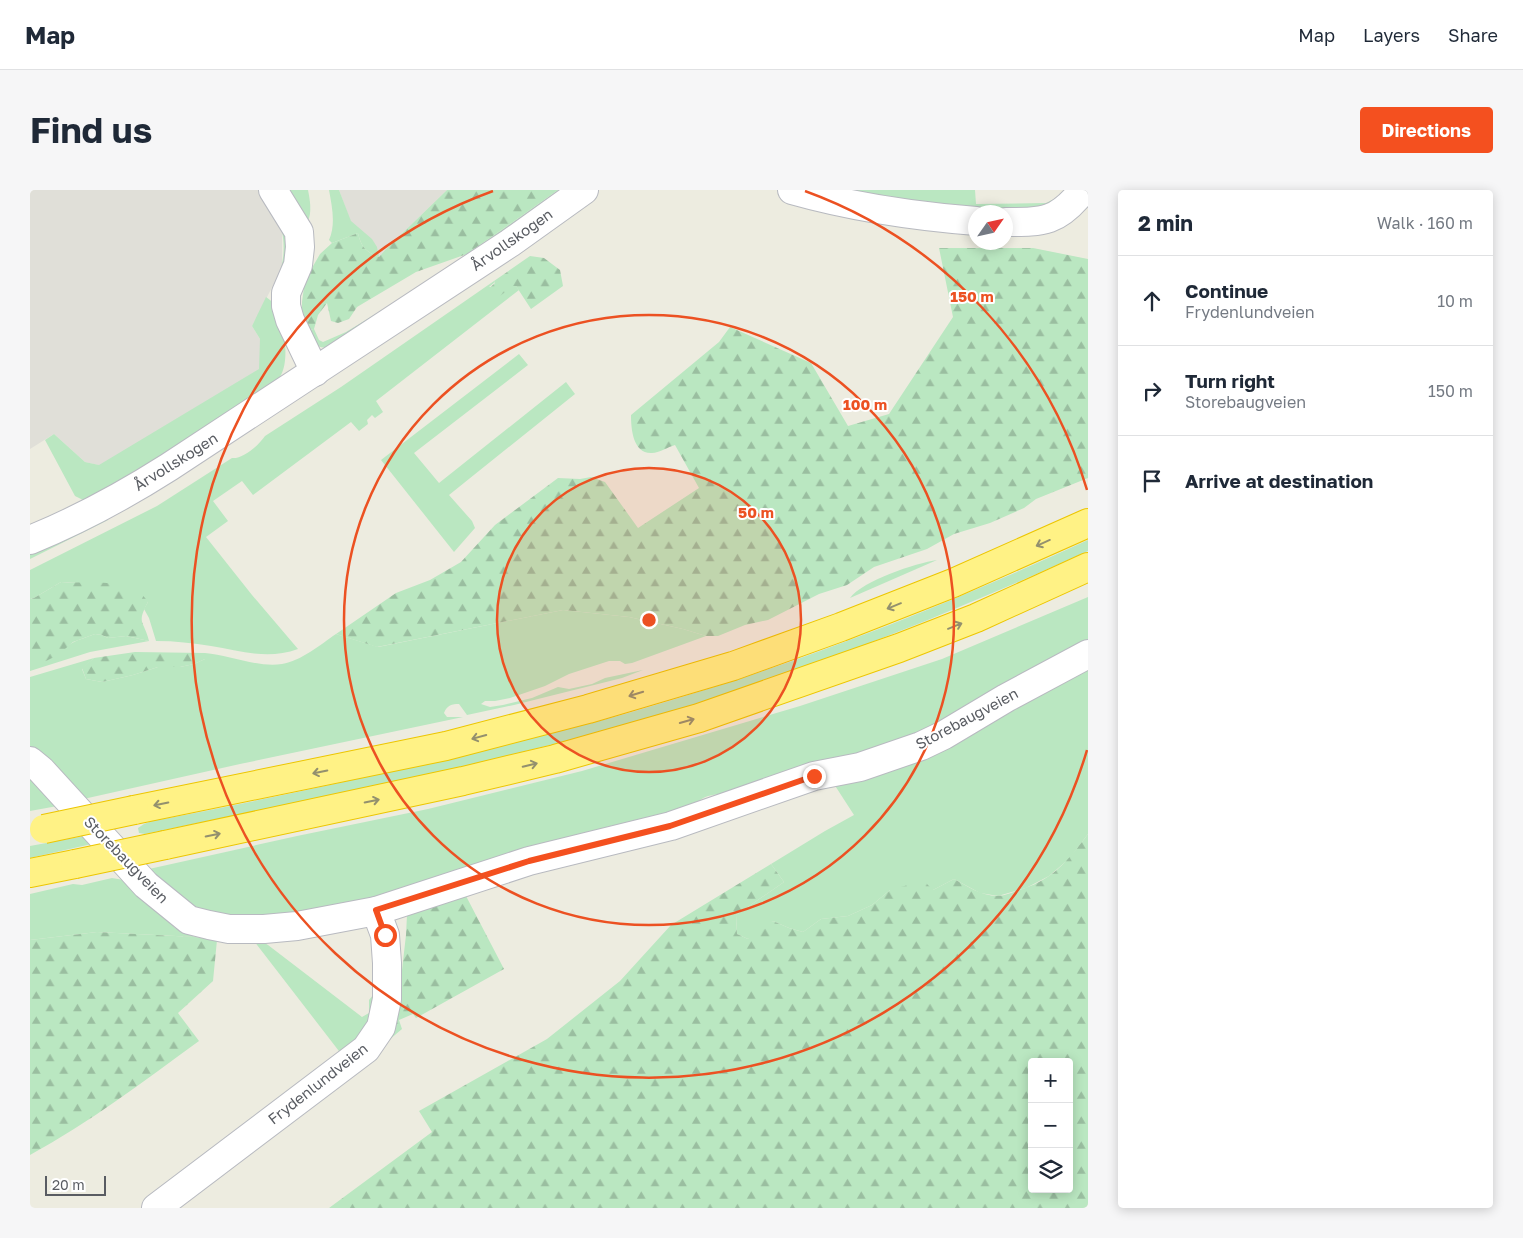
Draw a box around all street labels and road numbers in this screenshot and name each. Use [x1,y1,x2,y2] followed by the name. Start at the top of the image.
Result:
[467,204,556,274] street label: Årvollskogen
[130,428,221,494] street label: Årvollskogen
[912,684,1021,753] street label: Storebaugveien
[81,812,173,906] street label: Storebaugveien
[264,1039,371,1128] street label: Frydenlundveien

